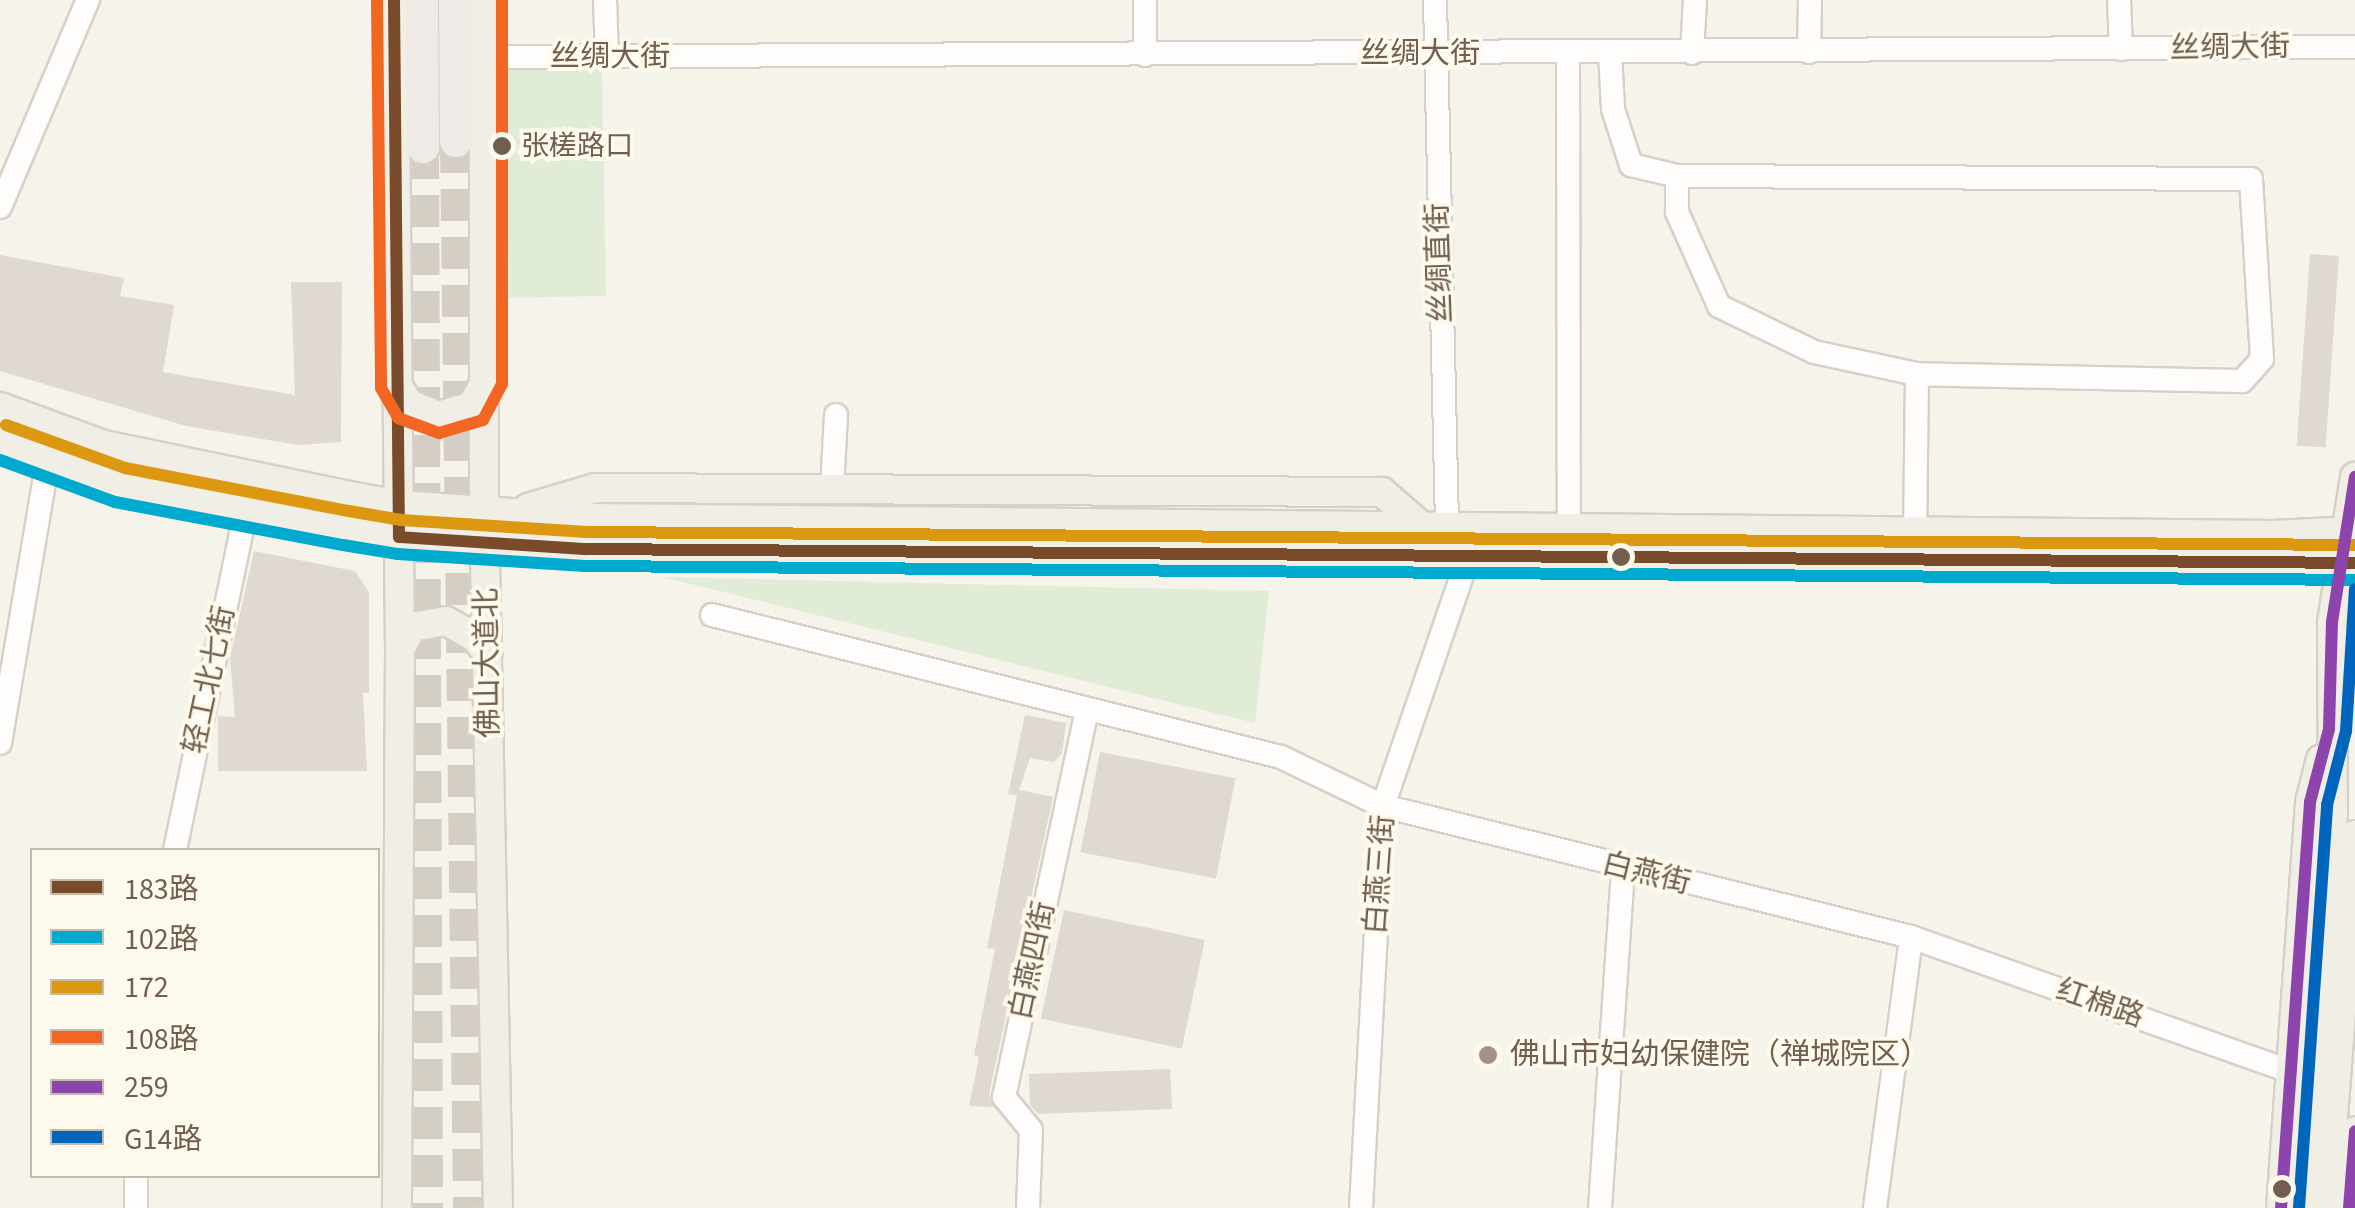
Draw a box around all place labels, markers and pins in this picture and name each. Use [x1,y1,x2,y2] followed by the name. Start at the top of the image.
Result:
[521,129,633,163] place label: 张槎路口
[492,136,512,156] marker: 张槎路口
[1611,547,1631,567] unlabelled marker
[1510,1037,1930,1073] place label: 佛山市妇幼保健院（禅城院区）
[1475,1042,1501,1068] marker: 佛山市妇幼保健院（禅城院区）
[2272,1179,2292,1199] unlabelled marker

